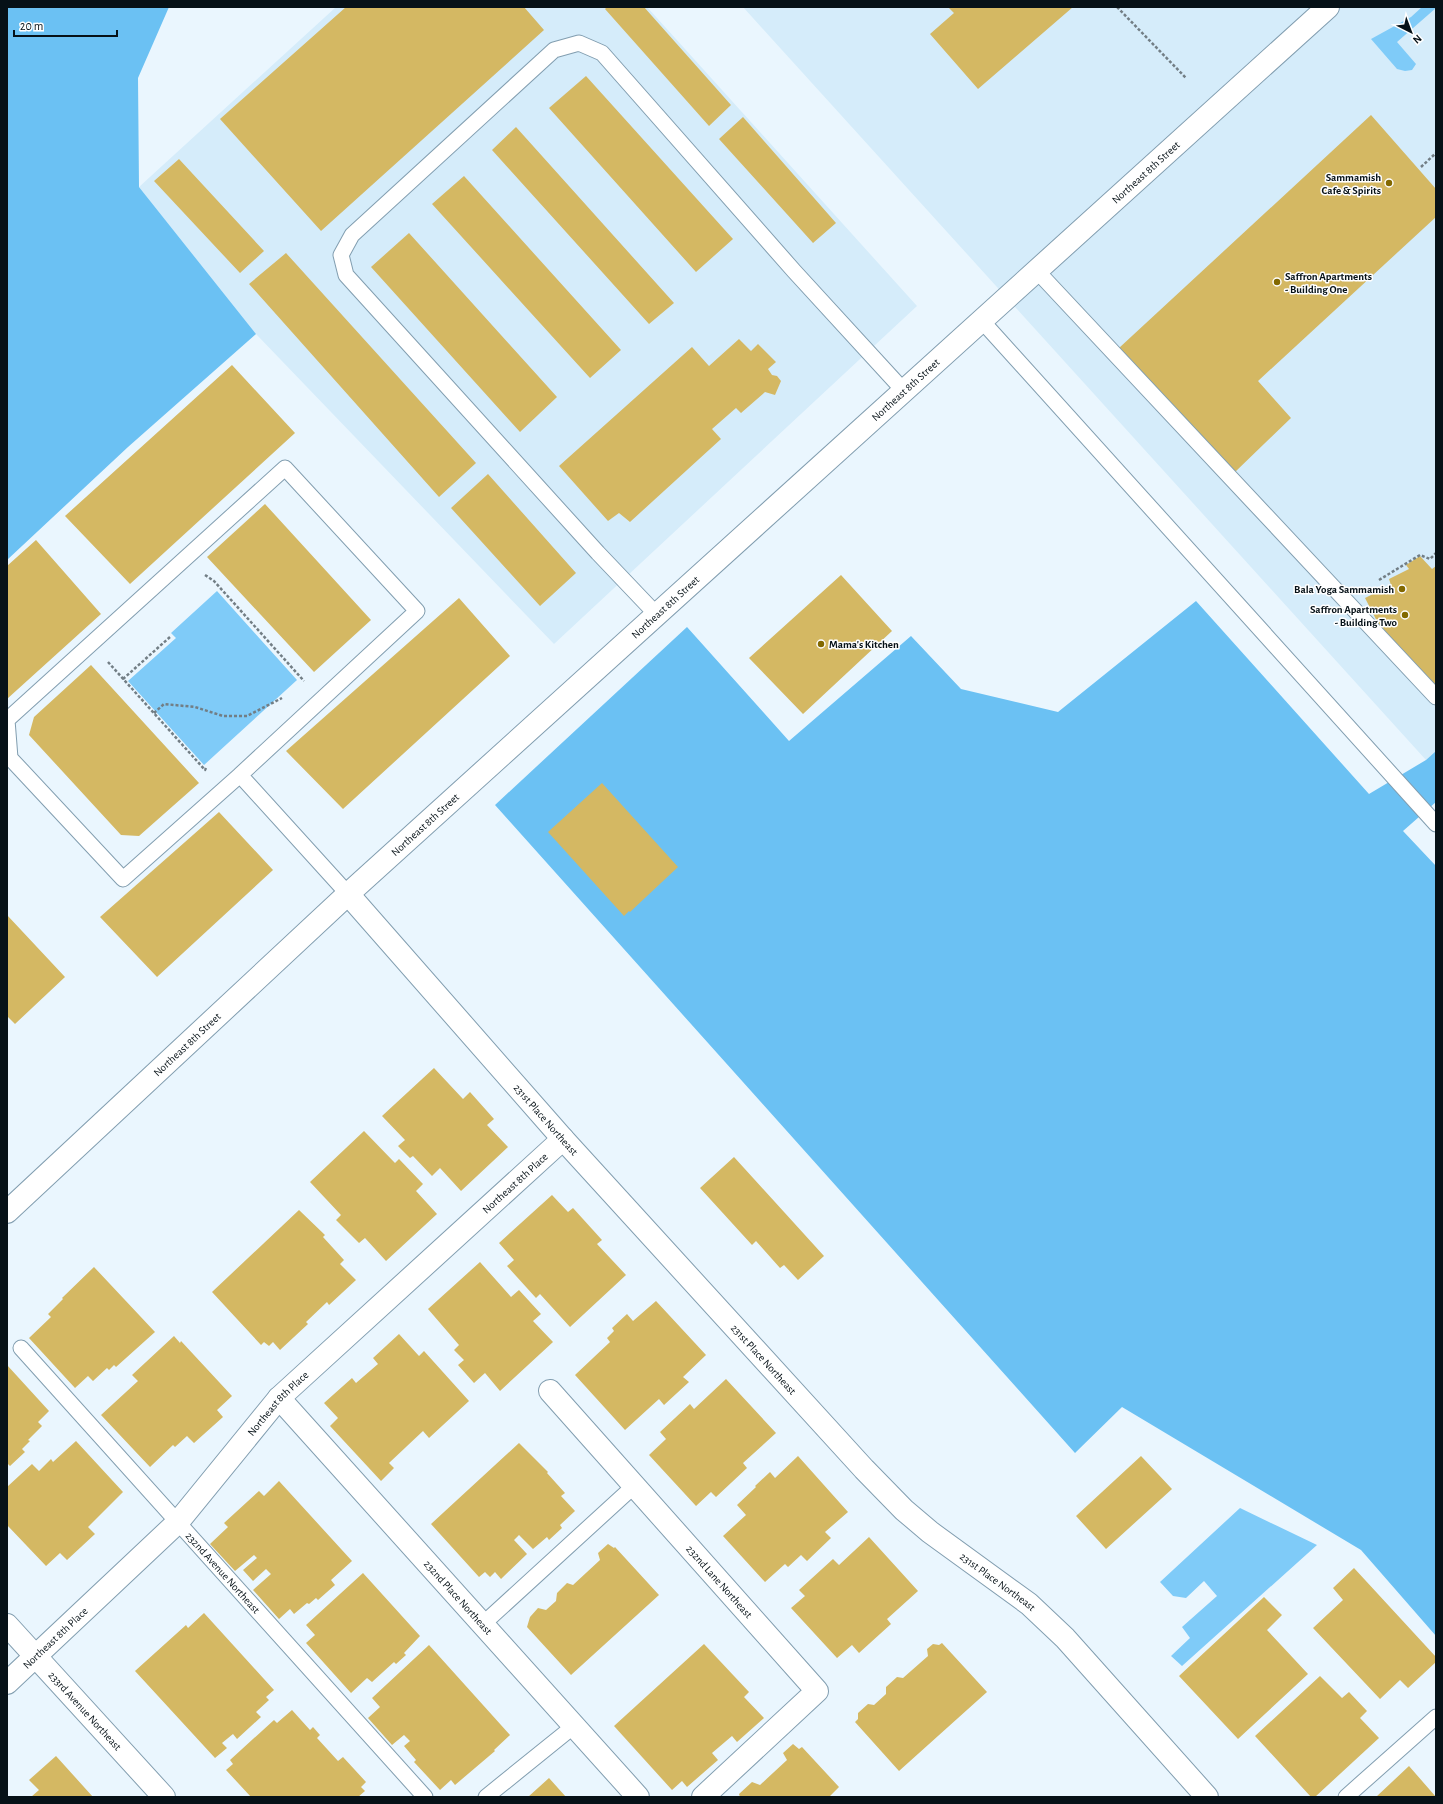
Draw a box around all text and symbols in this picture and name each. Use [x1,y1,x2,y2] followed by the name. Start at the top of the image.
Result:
[14,12,117,38] scale bar
[1391,12,1431,52] north arrow
[20,20,43,32] text: 20 m
[1411,32,1424,46] text: N
[1110,139,1182,206] street label: Northeast 8th Street
[1322,172,1381,196] place label: Sammamish Cafe & Spirits
[1384,178,1394,188] marker: Sammamish Cafe & Spirits
[1285,271,1372,295] place label: Saffron Apartments - Building One
[1272,277,1282,287] marker: Saffron Apartments - Building One
[870,356,942,423] street label: Northeast 8th Street
[629,574,702,641] street label: Northeast 8th Street
[1294,584,1394,595] place label: Bala Yoga Sammamish
[1397,584,1407,594] marker: Bala Yoga Sammamish
[1310,604,1398,628] place label: Saffron Apartments - Building Two
[1400,610,1410,620] marker: Saffron Apartments - Building Two
[816,639,826,649] marker: Mama's Kitchen
[829,639,899,650] place label: Mama's Kitchen
[389,791,462,858] street label: Northeast 8th Street
[152,1010,223,1078] street label: Northeast 8th Street
[511,1082,580,1158] street label: 231st Place Northeast
[480,1151,550,1216] street label: Northeast 8th Place
[729,1322,798,1397] street label: 231st Place Northeast
[246,1369,311,1438] street label: Northeast 8th Place
[183,1530,262,1616] street label: 232nd Avenue Northeast
[684,1543,755,1621] street label: 232nd Lane Northeast
[958,1551,1038,1613] street label: 231st Place Northeast
[422,1558,494,1637] street label: 232nd Place Northeast
[21,1605,90,1671] street label: Northeast 8th Place
[46,1670,124,1753] street label: 233rd Avenue Northeast

